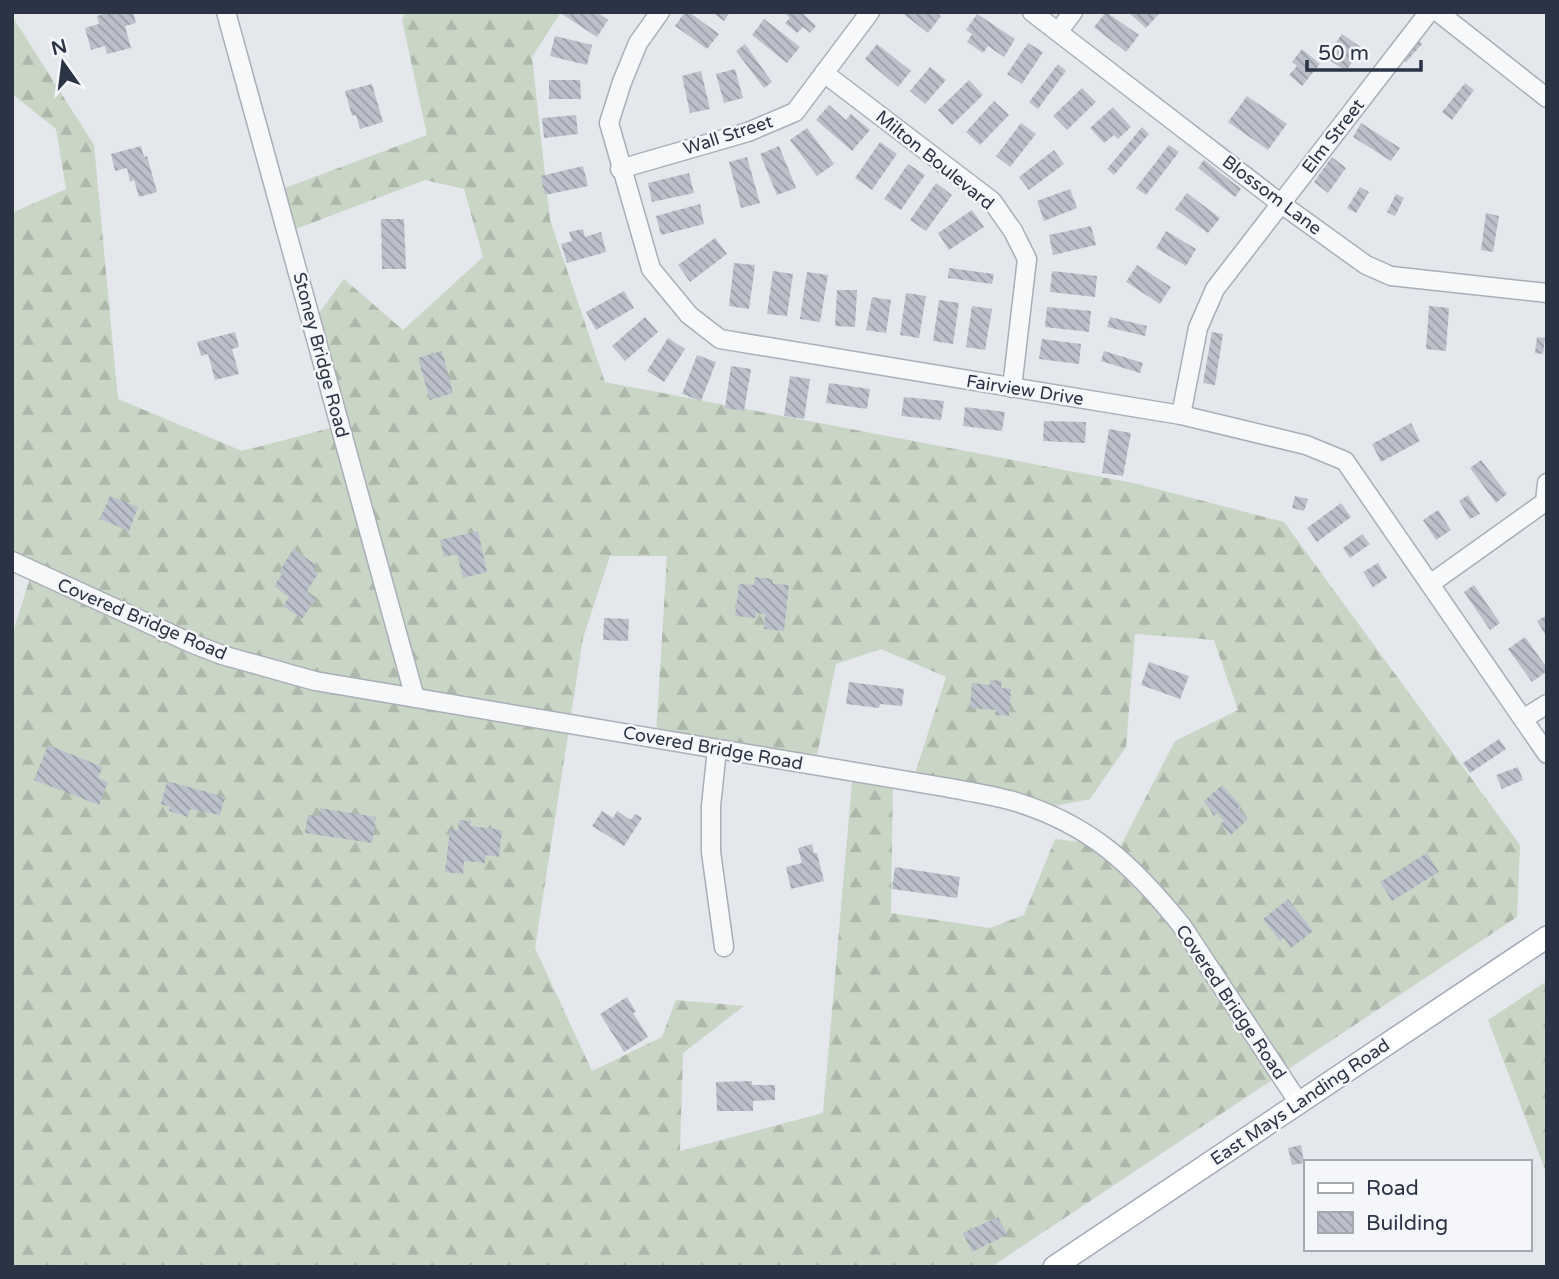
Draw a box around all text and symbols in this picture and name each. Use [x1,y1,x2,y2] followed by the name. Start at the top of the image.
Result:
[28,28,98,98] north arrow
[1307,28,1421,72] scale bar
[49,35,69,60] text: N
[1318,41,1369,66] text: 50 m
[1297,94,1369,178] street label: Elm Street
[871,106,999,214] street label: Milton Boulevard
[681,110,776,160] street label: Wall Street
[1218,150,1326,240] street label: Blossom Lane
[288,270,354,440] street label: Stoney Bridge Road
[965,370,1085,410] street label: Fairview Drive
[54,573,230,665] street label: Covered Bridge Road
[621,721,805,775] street label: Covered Bridge Road
[1171,920,1291,1084] street label: Covered Bridge Road
[1206,1034,1394,1170] street label: East Mays Landing Road
[1304,1160,1531,1251] legend
[1366,1176,1419,1201] text: Road
[1366,1211,1448,1236] text: Building

